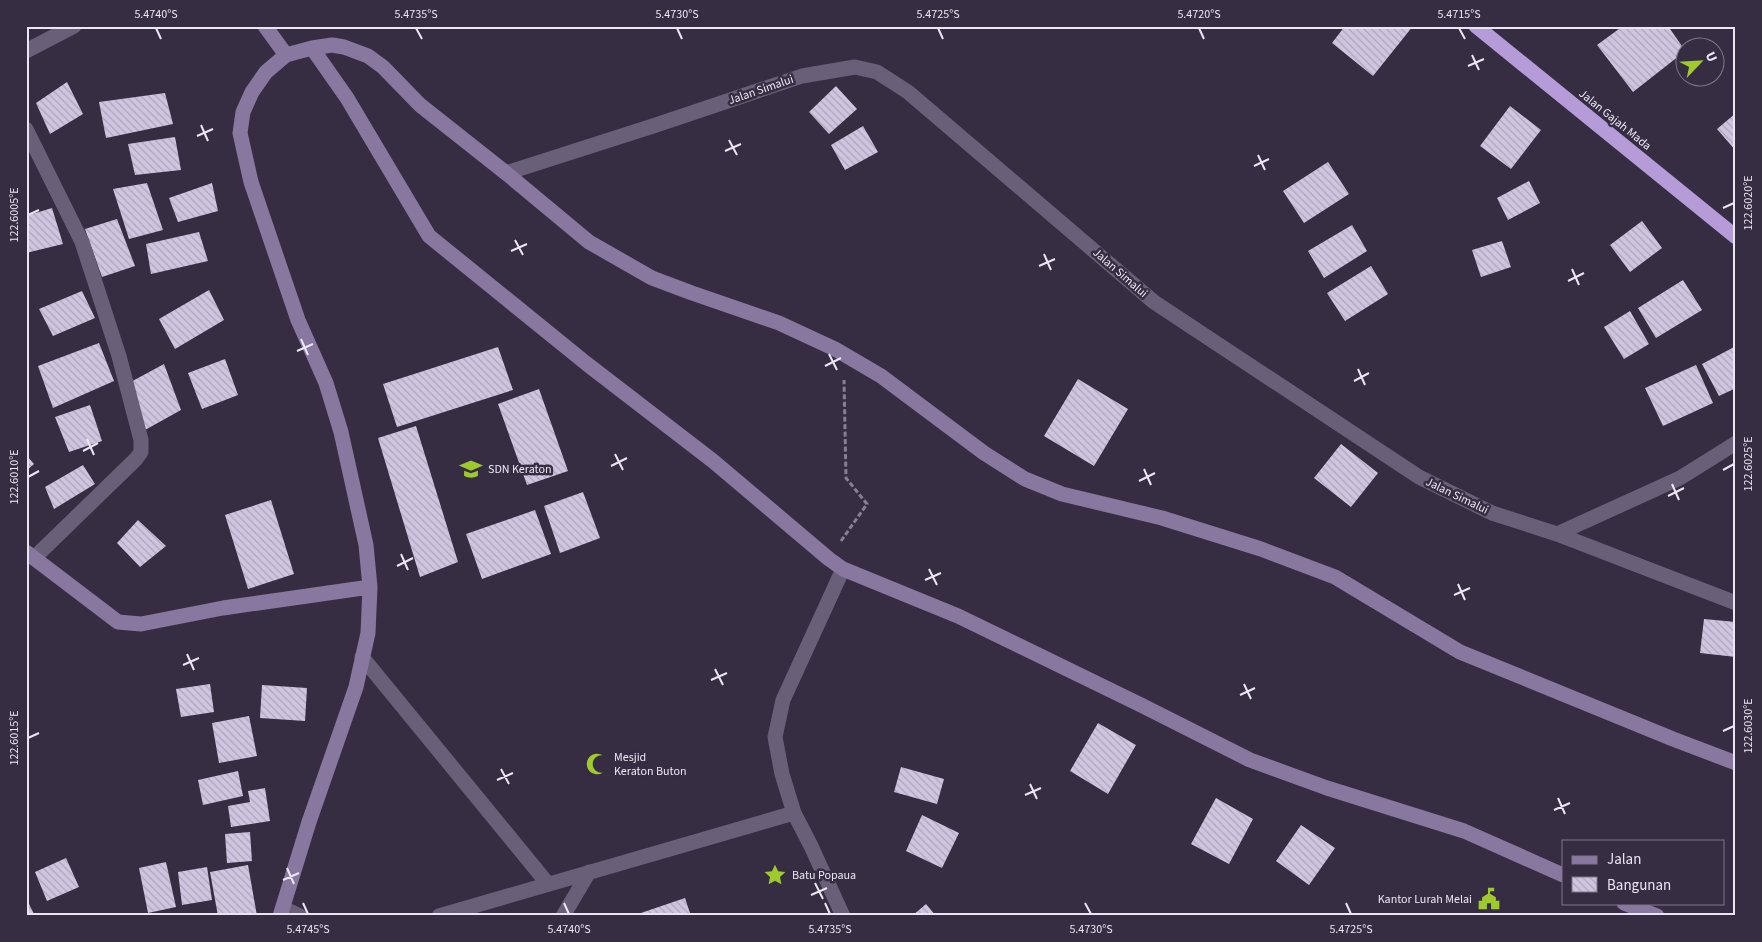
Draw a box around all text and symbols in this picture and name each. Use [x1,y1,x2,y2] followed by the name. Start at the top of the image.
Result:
[134,6,178,23] text: 5.4740°S
[394,6,438,23] text: 5.4735°S
[655,6,699,23] text: 5.4730°S
[916,6,960,23] text: 5.4725°S
[1177,6,1221,23] text: 5.4720°S
[1437,6,1481,23] text: 5.4715°S
[1674,38,1724,88] north arrow
[1700,48,1722,65] text: U
[726,71,796,109] street label: Jalan Simalui
[1575,85,1655,155] street label: Jalan Gajah Mada
[1740,175,1757,231] text: 122.6020°E
[6,187,23,243] text: 122.6005°E
[1089,244,1151,302] street label: Jalan Simalui
[1740,436,1757,492] text: 122.6025°E
[6,449,23,505] text: 122.6010°E
[458,456,484,482] school or university icon: SDN Keraton
[488,461,552,478] place label: SDN Keraton
[1423,474,1491,519] street label: Jalan Simalui
[1740,698,1757,754] text: 122.6030°E
[6,710,23,766] text: 122.6015°E
[614,749,686,780] place label: Mesjid Keraton Buton
[584,751,610,777] mosque icon: Mesjid Keraton Buton
[1562,840,1724,904] legend
[1607,849,1641,870] text: Jalan
[762,862,788,888] place icon: Batu Popaua
[792,867,856,884] place label: Batu Popaua
[1607,875,1671,896] text: Bangunan
[1476,886,1502,912] public building icon: Kantor Lurah Melai
[1378,891,1472,908] place label: Kantor Lurah Melai
[286,921,330,938] text: 5.4745°S
[547,921,591,938] text: 5.4740°S
[808,921,852,938] text: 5.4735°S
[1069,921,1113,938] text: 5.4730°S
[1329,921,1373,938] text: 5.4725°S

